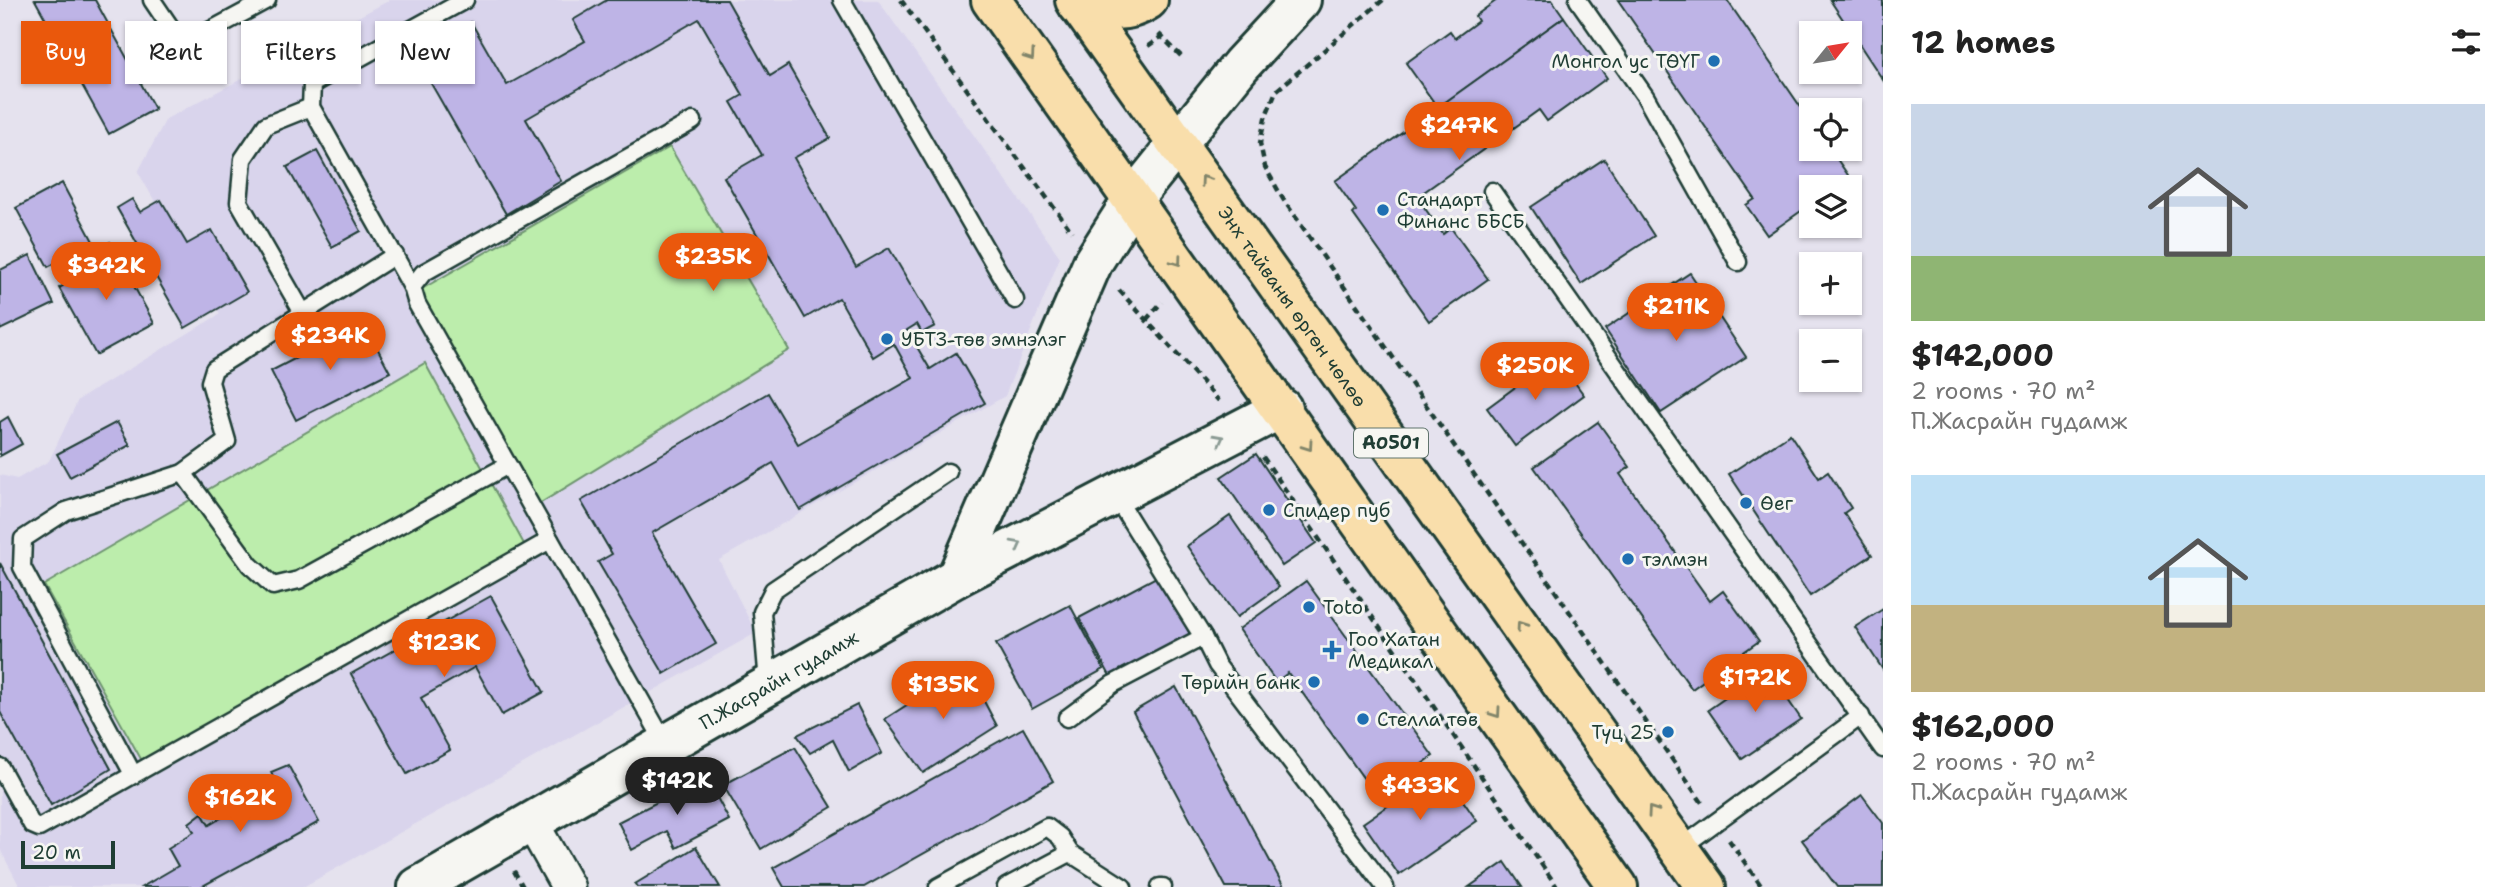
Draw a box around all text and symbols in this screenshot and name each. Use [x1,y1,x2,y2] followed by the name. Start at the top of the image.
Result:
[21,21,111,84] chip: Buy
[125,21,227,84] chip: Rent
[241,21,361,84] chip: Filters
[375,21,475,84] chip: New
[1799,21,1862,84] north arrow
[1799,21,1862,392] map controls
[1911,22,2055,63] text: 12 homes
[2447,23,2485,61] icon: filters
[1022,48,1034,61] one-way arrow
[1552,49,1701,74] place label: Монгол ус ТӨҮГ
[1706,53,1722,69] marker: Монгол ус ТӨҮГ
[1799,98,1862,161] button: locate
[1410,102,1508,162] pin: $247K
[1420,110,1498,140] text: $247K
[2135,149,2261,275] icon: home
[1201,175,1213,188] one-way arrow
[1799,175,1862,238] button: layers
[1397,187,1525,234] place label: Стандарт Финанс ББСБ
[1212,201,1373,412] street label: Энх тайваны өргөн чөлөө
[1375,202,1391,218] marker: Стандарт Финанс ББСБ
[664,233,762,293] pin: $235K
[674,241,752,271] text: $235K
[57,243,155,302] pin: $342K
[67,250,145,280] text: $342K
[1799,252,1862,315] button: +
[1169,253,1181,265] one-way arrow
[1627,284,1725,343] pin: $211K
[1643,291,1709,321] text: $211K
[281,312,379,372] pin: $234K
[291,320,369,350] text: $234K
[901,327,1067,352] place label: УБТЗ-төв эмнэлэг
[1799,329,1862,392] button: −
[879,331,895,347] marker: УБТЗ-төв эмнэлэг
[1911,335,2054,376] text: $142,000
[1486,342,1584,402] pin: $250K
[1496,350,1574,380] text: $250K
[1911,376,2096,406] text: 2 rooms · 70 m²
[1911,406,2127,436] text: П.Жасрайн гудамж
[1354,428,1428,458] road number: A0501
[1211,434,1224,447] one-way arrow
[1300,438,1312,451] one-way arrow
[1760,491,1794,516] place label: Өег
[1738,495,1754,511] marker: Өег
[1283,498,1390,523] place label: Спидер пуб
[1261,502,1277,518] marker: Спидер пуб
[2135,520,2261,646] icon: home
[1010,540,1022,553] one-way arrow
[1642,547,1708,572] place label: тэлмэн
[1620,551,1636,567] marker: тэлмэн
[1323,595,1363,620] place label: Toto
[1301,599,1317,615] marker: Toto
[395,620,493,679] pin: $123K
[1517,621,1529,634] one-way arrow
[695,625,863,735] street label: П.Жасрайн гудамж
[408,627,480,657] text: $123K
[1348,627,1440,674] place label: Гоо Хатан Медикал
[1322,640,1342,660] marker: Гоо Хатан Медикал
[1706,654,1804,714] pin: $172K
[894,662,992,721] pin: $135K
[1719,662,1791,692] text: $172K
[908,669,979,699] text: $135K
[1181,670,1300,695] place label: Төрийн банк
[1306,674,1322,690] marker: Төрийн банк
[1488,705,1500,718] one-way arrow
[1911,706,2055,747] text: $162,000
[1377,707,1478,732] place label: Стелла төв
[1355,711,1371,727] marker: Стелла төв
[1592,720,1654,745] place label: Түц 25
[1660,724,1676,740] marker: Түц 25
[1911,747,2096,777] text: 2 rooms · 70 m²
[628,758,726,817] pin: $142K
[1371,762,1469,822] pin: $433K
[641,765,713,795] text: $142K
[1381,770,1459,800] text: $433K
[191,774,289,834] pin: $162K
[1911,777,2127,807] text: П.Жасрайн гудамж
[204,782,276,812] text: $162K
[1648,806,1661,819] one-way arrow
[21,838,116,870] scale bar
[32,840,81,865] text: 20 m

